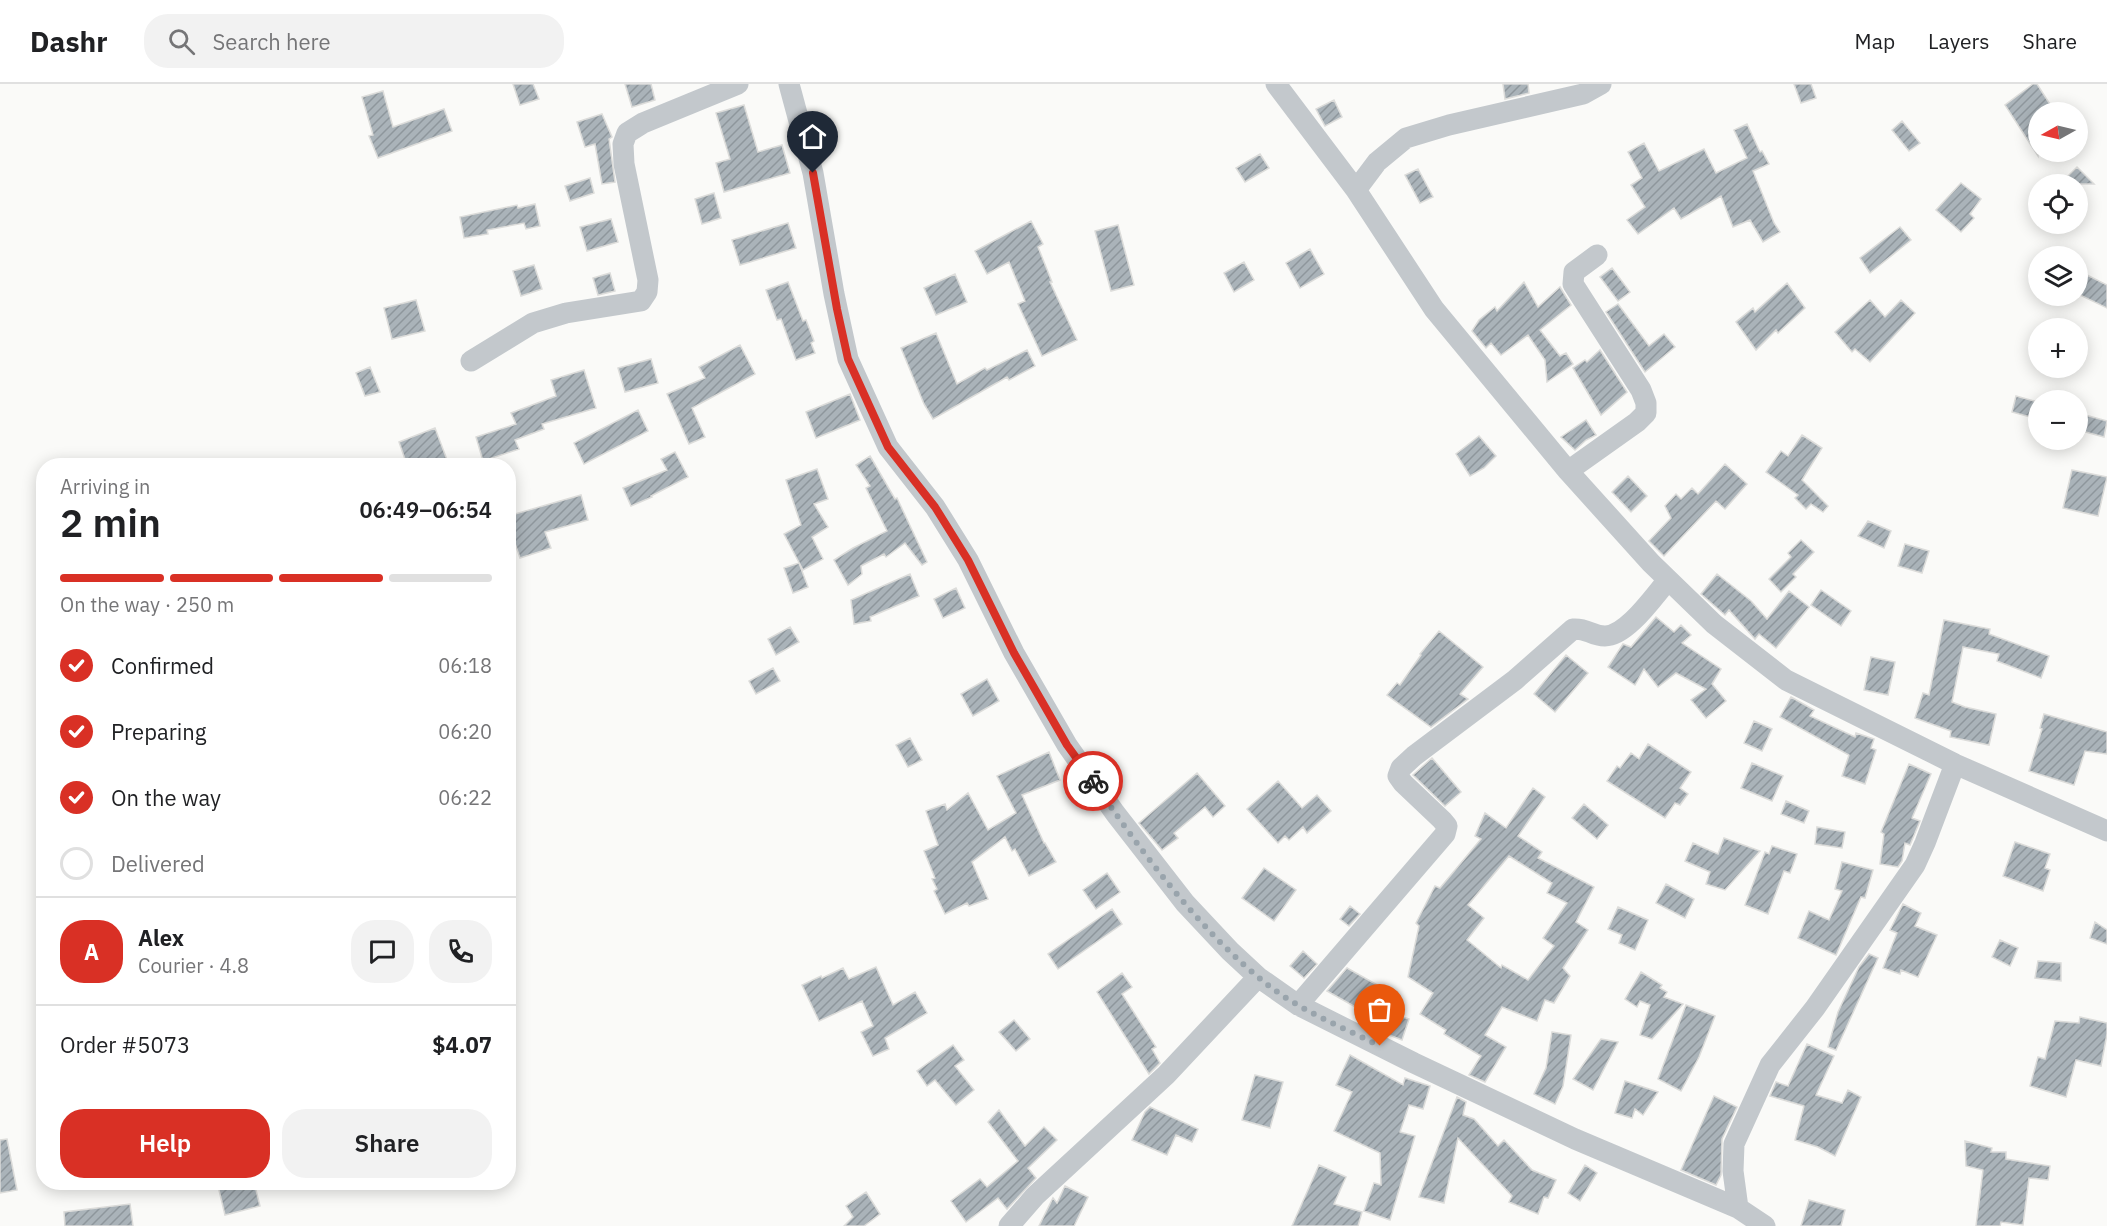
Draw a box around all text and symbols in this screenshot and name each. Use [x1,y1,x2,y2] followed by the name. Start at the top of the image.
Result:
[144,14,564,68] search box
[30,23,108,60] text: Dashr
[165,25,198,58] icon: search
[213,27,331,56] text: Search here
[1855,27,1895,55] text: Map
[1928,27,1990,55] text: Layers
[2023,27,2077,55] text: Share
[2028,102,2088,162] north arrow
[2028,102,2088,450] map controls
[787,111,838,173] pin
[796,120,829,153] icon: home
[2028,174,2088,234] button: locate
[2028,246,2088,306] button: layers
[2028,318,2088,378] button: +
[2028,390,2088,450] button: −
[60,473,150,500] text: Arriving in
[359,495,492,524] text: 06:49–06:54
[60,497,161,548] text: 2 min
[60,591,234,618] text: On the way · 250 m
[60,649,93,682] icon: check
[111,651,214,680] text: Confirmed
[438,652,492,679] text: 06:18
[60,715,93,748] icon: check
[111,717,206,746] text: Preparing
[438,718,492,745] text: 06:20
[1063,751,1123,811] courier
[1077,765,1110,798] icon: bike
[60,781,93,814] icon: check
[111,783,221,812] text: On the way
[438,784,492,811] text: 06:22
[111,849,205,878] text: Delivered
[351,920,414,983] button: chat
[429,920,492,983] button: phone
[138,923,184,952] text: Alex
[84,937,99,966] text: A
[138,952,249,979] text: Courier · 4.8
[1354,984,1405,1046] pin
[1363,993,1396,1026] icon: bag
[60,1030,190,1059] text: Order #5073
[432,1030,492,1059] text: $4.07
[60,1109,270,1178] button: Help
[282,1109,492,1178] button: Share

